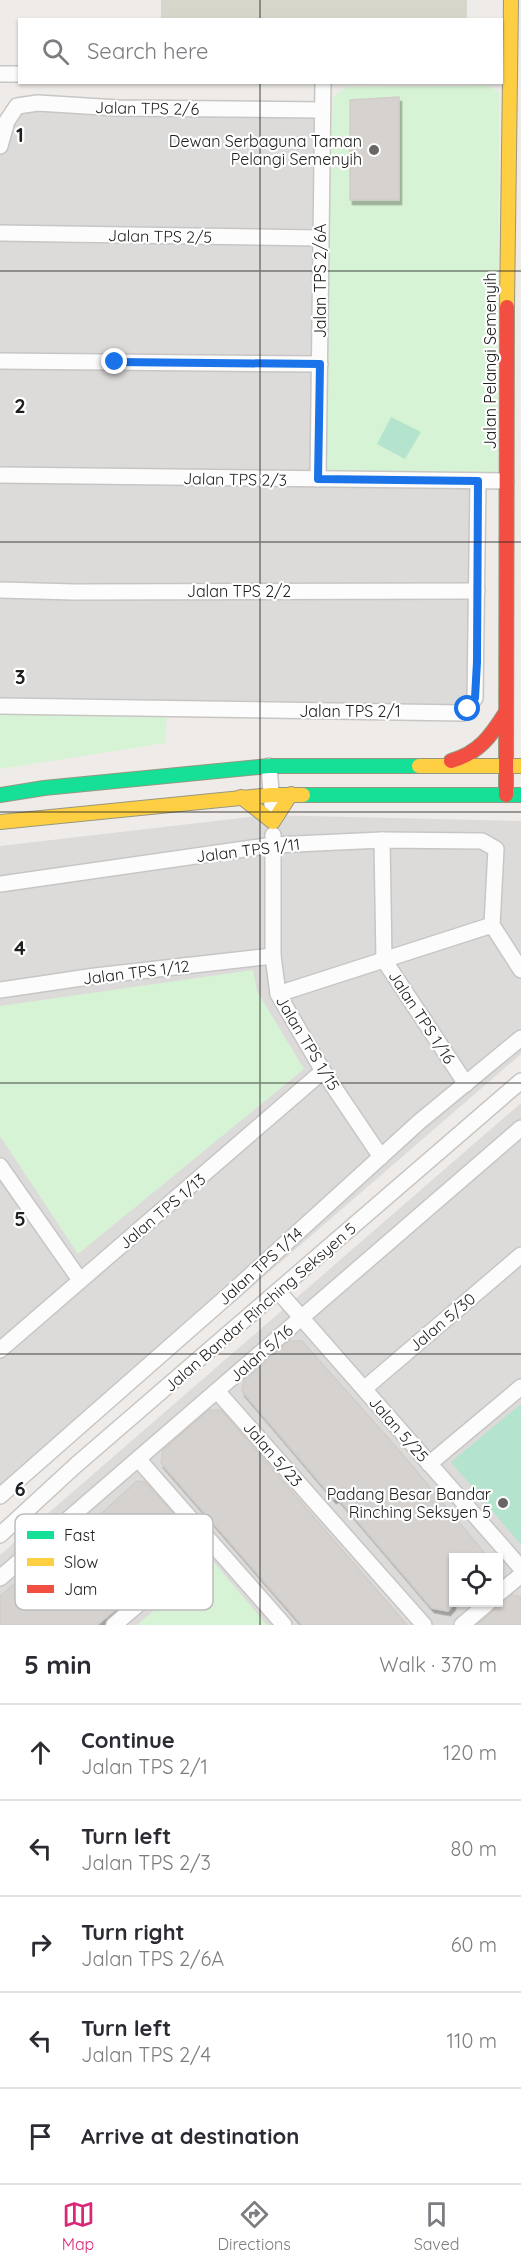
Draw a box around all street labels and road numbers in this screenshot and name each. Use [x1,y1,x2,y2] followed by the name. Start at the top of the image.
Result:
[95,97,200,119] street label: Jalan TPS 2/6
[310,224,330,338] street label: Jalan TPS 2/6A
[108,225,212,247] street label: Jalan TPS 2/5
[480,272,500,450] street label: Jalan Pelangi Semenyih
[183,468,287,490] street label: Jalan TPS 2/3
[187,581,291,601] street label: Jalan TPS 2/2
[299,701,401,721] street label: Jalan TPS 2/1
[195,834,301,866] street label: Jalan TPS 1/11
[81,956,191,988] street label: Jalan TPS 1/12
[384,967,460,1068] street label: Jalan TPS 1/16
[272,992,344,1094] street label: Jalan TPS 1/15
[115,1169,209,1253] street label: Jalan TPS 1/13
[160,1218,360,1396] street label: Jalan Bandar Rinching Seksyen 5
[214,1223,306,1309] street label: Jalan TPS 1/14
[405,1288,479,1356] street label: Jalan 5/30
[225,1320,297,1386] street label: Jalan 5/16
[365,1392,433,1466] street label: Jalan 5/25
[239,1417,307,1491] street label: Jalan 5/23

